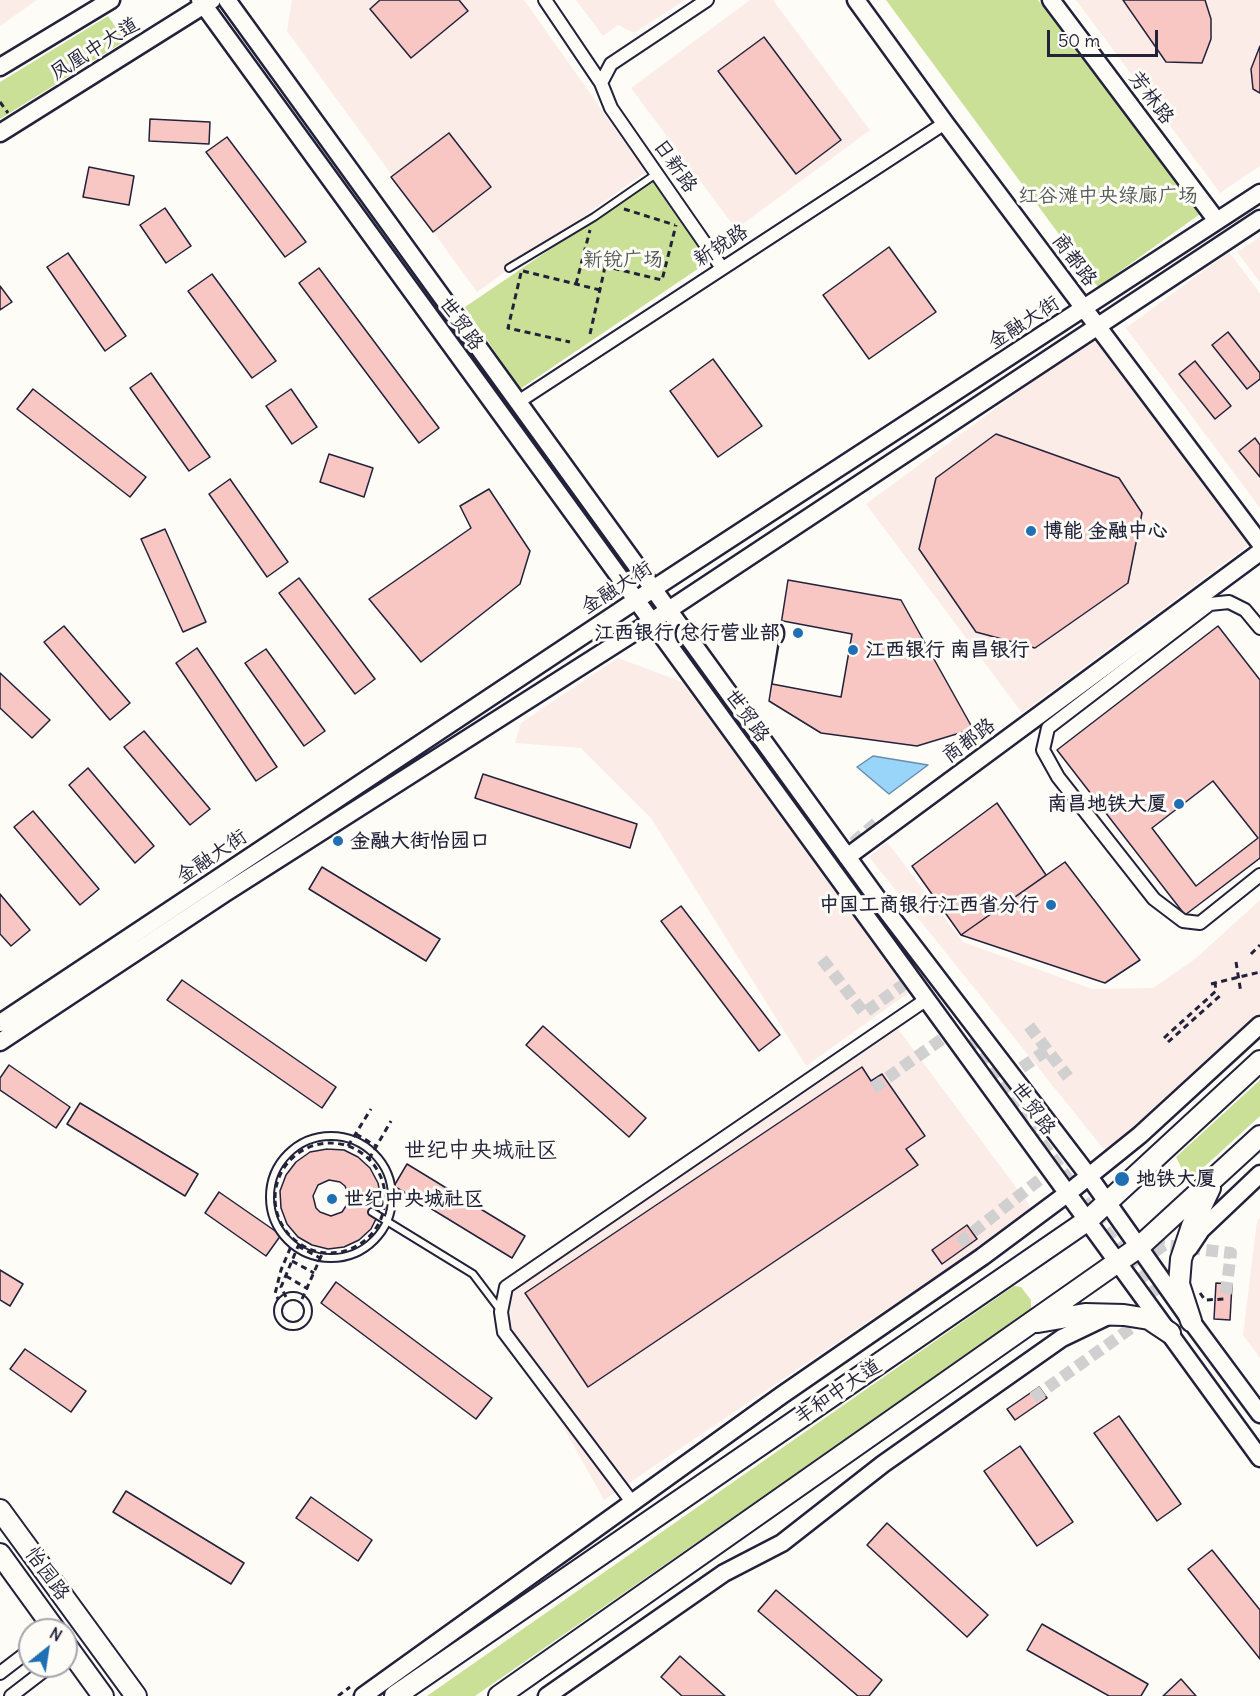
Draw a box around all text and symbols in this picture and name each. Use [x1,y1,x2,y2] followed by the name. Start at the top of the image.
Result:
[46,12,144,86] street label: 凤凰中大道
[1050,18,1161,56] scale bar
[1058,29,1100,52] text: 50 m
[1123,67,1179,129] street label: 芳林路
[648,135,702,197] street label: 日新路
[1018,184,1198,208] park label: 红谷滩中央绿廊广场
[689,220,753,272] street label: 新锐路
[1046,229,1102,291] street label: 商都路
[583,248,663,272] park label: 新锐广场
[984,291,1064,355] street label: 金融大街
[434,293,488,355] street label: 世贸路
[1043,519,1168,543] place label: 博能 金融中心
[1024,524,1038,538] marker: 博能 金融中心
[577,556,657,620] street label: 金融大街
[594,621,786,645] place label: 江西银行(总行营业部)
[791,626,805,640] marker: 江西银行(总行营业部)
[865,638,1030,662] place label: 江西银行 南昌银行
[846,643,860,657] marker: 江西银行 南昌银行
[720,685,774,747] street label: 世贸路
[938,713,1000,769] street label: 商都路
[1047,792,1167,816] place label: 南昌地铁大厦
[1172,797,1186,811] marker: 南昌地铁大厦
[172,825,252,889] street label: 金融大街
[350,829,490,853] place label: 金融大街怡园口
[331,834,345,848] marker: 金融大街怡园口
[819,893,1039,917] place label: 中国工商银行江西省分行
[1044,898,1058,912] marker: 中国工商银行江西省分行
[1006,1078,1060,1140] street label: 世贸路
[404,1138,558,1164] district label: 世纪中央城社区
[1136,1167,1216,1191] place label: 地铁大厦
[1113,1170,1131,1188] marker: 地铁大厦
[344,1187,484,1211] place label: 世纪中央城社区
[325,1192,339,1206] marker: 世纪中央城社区
[790,1354,886,1430] street label: 丰和中大道
[20,1543,74,1605] street label: 怡园路
[18,1618,78,1678] north arrow
[46,1623,66,1646] text: N

